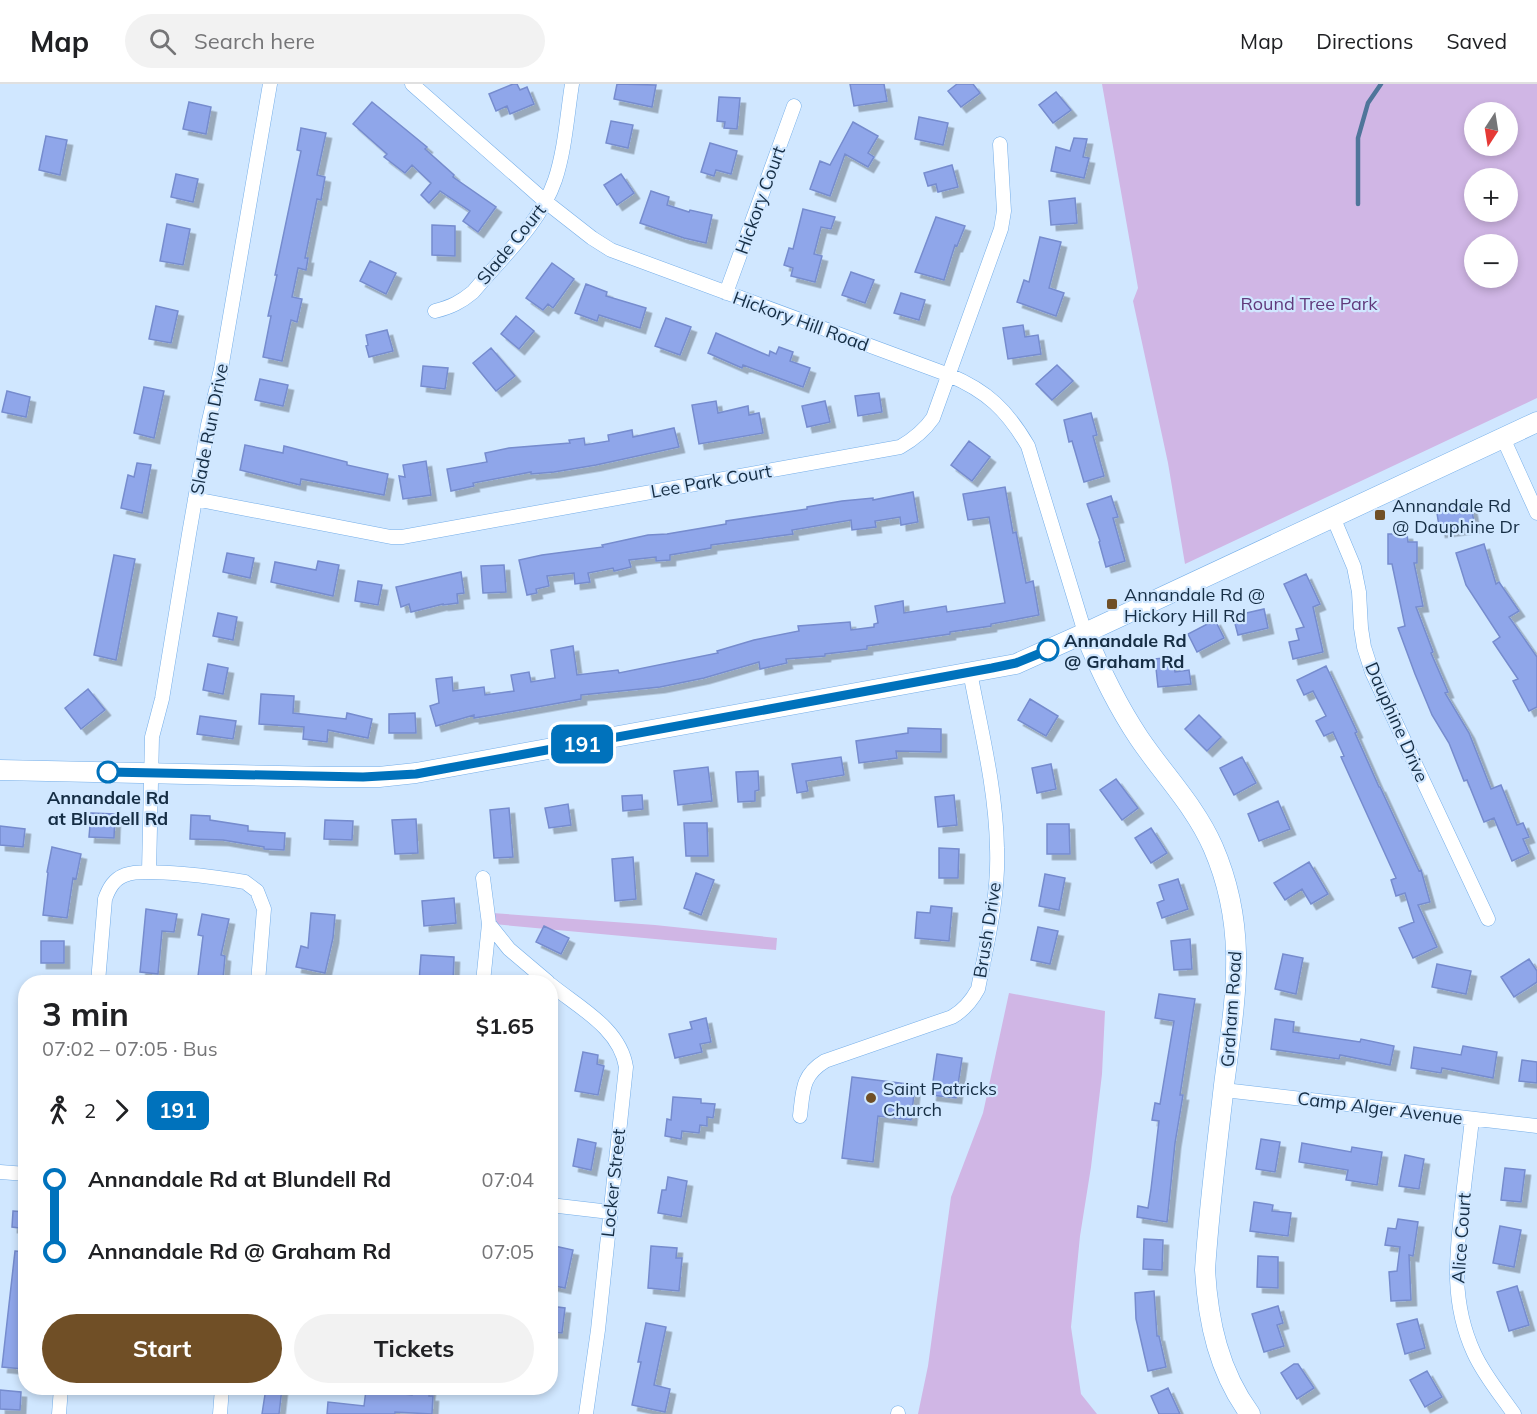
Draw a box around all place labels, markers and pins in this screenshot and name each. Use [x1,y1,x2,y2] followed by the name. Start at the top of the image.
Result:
[1392,494,1520,538] place label: Annandale Rd @ Dauphine Dr
[1373,508,1387,522] marker: Annandale Rd @ Dauphine Dr
[1124,583,1265,627] place label: Annandale Rd @ Hickory Hill Rd
[1105,597,1119,611] marker: Annandale Rd @ Hickory Hill Rd
[1064,629,1187,673] place label: Annandale Rd @ Graham Rd
[1037,639,1059,661] marker: Annandale Rd @ Graham Rd
[97,761,119,783] marker: Annandale Rd at Blundell Rd
[47,786,169,830] place label: Annandale Rd at Blundell Rd
[883,1077,997,1121] place label: Saint Patricks Church
[864,1091,878,1105] marker: Saint Patricks Church

